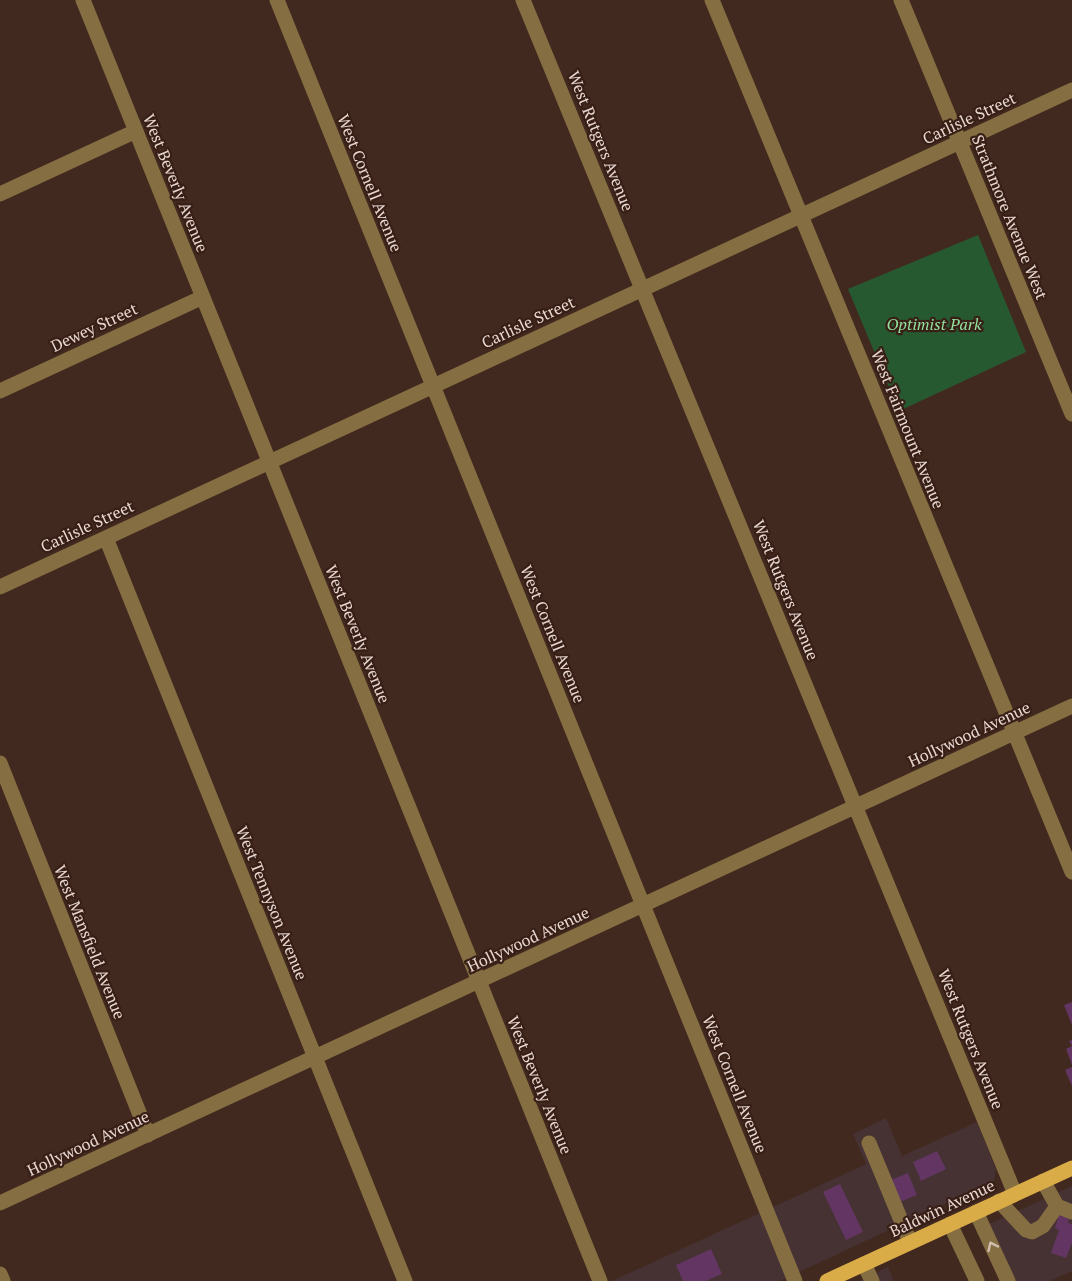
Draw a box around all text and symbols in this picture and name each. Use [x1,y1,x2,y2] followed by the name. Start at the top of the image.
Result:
[563,68,639,214] street label: West Rutgers Avenue
[919,87,1019,149] street label: Carlisle Street
[138,111,214,255] street label: West Beverly Avenue
[332,111,408,255] street label: West Cornell Avenue
[967,131,1053,303] street label: Strathmore Avenue West
[478,291,578,353] street label: Carlisle Street
[47,297,141,357] street label: Dewey Street
[886,313,982,335] park label: Optimist Park
[866,346,950,512] street label: West Fairmount Avenue
[37,495,137,557] street label: Carlisle Street
[748,517,824,663] street label: West Rutgers Avenue
[320,562,396,706] street label: West Beverly Avenue
[515,562,591,706] street label: West Cornell Avenue
[904,696,1034,772] street label: Hollywood Avenue
[231,823,313,983] street label: West Tennyson Avenue
[49,862,131,1022] street label: West Mansfield Avenue
[463,901,593,977] street label: Hollywood Avenue
[933,966,1009,1112] street label: West Rutgers Avenue
[697,1012,773,1156] street label: West Cornell Avenue
[502,1013,578,1157] street label: West Beverly Avenue
[23,1105,153,1181] street label: Hollywood Avenue
[886,1174,998,1242] street label: Baldwin Avenue
[988,1242,1000,1253] one-way arrow

